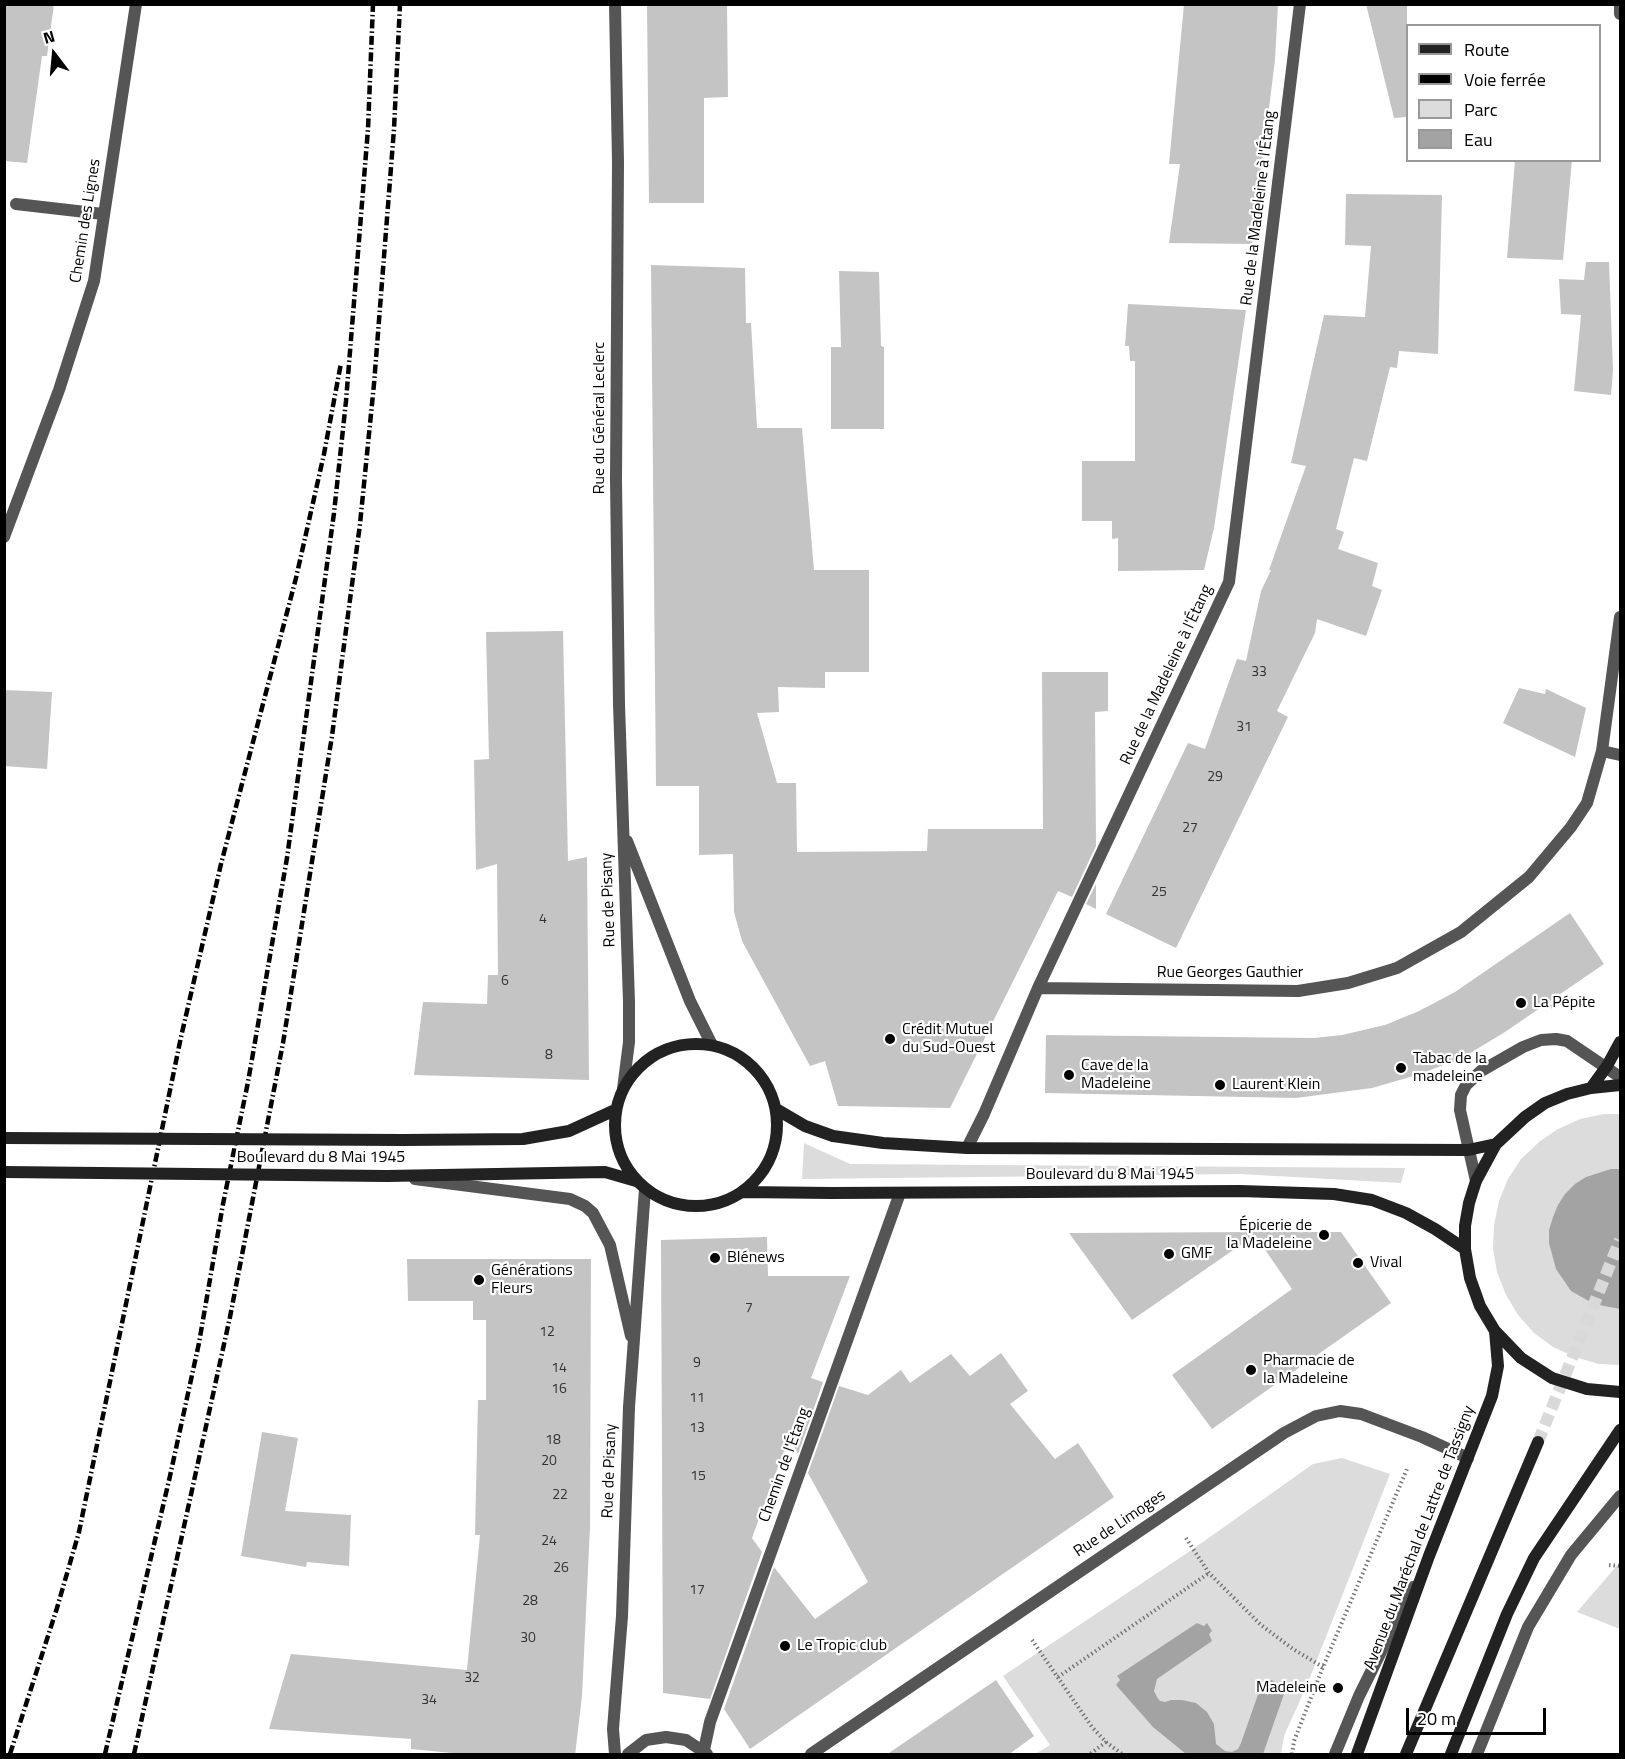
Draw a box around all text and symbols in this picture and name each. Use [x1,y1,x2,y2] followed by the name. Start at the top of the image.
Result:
[24,24,84,84] north arrow
[40,24,58,50] text: N
[1406,24,1601,162] legend
[1464,36,1509,63] text: Route
[1464,66,1546,93] text: Voie ferrée
[1464,96,1498,123] text: Parc
[1238,109,1280,307] street label: Rue de la Madeleine à l'Étang
[1464,126,1493,153] text: Eau
[67,158,105,284] street label: Chemin des Lignes
[590,342,610,494] street label: Rue du Général Leclerc
[1117,582,1217,768] street label: Rue de la Madeleine à l'Étang
[1251,665,1267,681] house number: 33
[1236,720,1252,736] house number: 31
[1207,770,1223,786] house number: 29
[1182,821,1198,837] house number: 27
[598,852,620,948] street label: Rue de Pisany
[1151,885,1167,901] house number: 25
[539,912,547,928] house number: 4
[1157,963,1303,983] street label: Rue Georges Gauthier
[501,974,509,990] house number: 6
[1533,993,1595,1013] place label: La Pépite
[1514,996,1528,1010] marker: La Pépite
[902,1020,995,1058] place label: Crédit Mutuel du Sud-Ouest
[883,1032,897,1046] marker: Crédit Mutuel du Sud-Ouest
[545,1048,553,1064] house number: 8
[1413,1049,1487,1087] place label: Tabac de la madeleine
[1081,1056,1151,1094] place label: Cave de la Madeleine
[1394,1061,1408,1075] marker: Tabac de la madeleine
[1062,1068,1076,1082] marker: Cave de la Madeleine
[1232,1075,1320,1095] place label: Laurent Klein
[1213,1078,1227,1092] marker: Laurent Klein
[237,1148,405,1168] street label: Boulevard du 8 Mai 1945
[1026,1165,1194,1185] street label: Boulevard du 8 Mai 1945
[1227,1216,1312,1254] place label: Épicerie de la Madeleine
[1317,1228,1331,1242] marker: Épicerie de la Madeleine
[1181,1244,1213,1264] place label: GMF
[1162,1247,1176,1261] marker: GMF
[727,1248,785,1268] place label: Blénews
[708,1251,722,1265] marker: Blénews
[1370,1253,1402,1273] place label: Vival
[1351,1256,1365,1270] marker: Vival
[491,1261,573,1299] place label: Générations Fleurs
[472,1273,486,1287] marker: Générations Fleurs
[745,1301,753,1317] house number: 7
[539,1325,555,1341] house number: 12
[1263,1351,1355,1389] place label: Pharmacie de la Madeleine
[693,1356,701,1372] house number: 9
[551,1361,567,1377] house number: 14
[1244,1363,1258,1377] marker: Pharmacie de la Madeleine
[551,1382,567,1398] house number: 16
[689,1391,705,1407] house number: 11
[1361,1403,1479,1673] street label: Avenue du Maréchal de Lattre de Tassigny
[755,1405,815,1525] street label: Chemin de l'Étang
[689,1421,705,1437] house number: 13
[599,1423,621,1519] street label: Rue de Pisany
[545,1433,561,1449] house number: 18
[541,1454,557,1470] house number: 20
[690,1469,706,1485] house number: 15
[1070,1486,1170,1562] street label: Rue de Limoges
[552,1488,568,1504] house number: 22
[541,1534,557,1550] house number: 24
[553,1561,569,1577] house number: 26
[689,1583,705,1599] house number: 17
[522,1594,538,1610] house number: 28
[520,1631,536,1647] house number: 30
[797,1636,887,1656] place label: Le Tropic club
[778,1639,792,1653] marker: Le Tropic club
[464,1671,480,1687] house number: 32
[1256,1678,1326,1698] place label: Madeleine
[1331,1681,1345,1695] marker: Madeleine
[421,1693,437,1709] house number: 34
[1409,1696,1548,1734] scale bar
[1417,1705,1456,1732] text: 20 m

